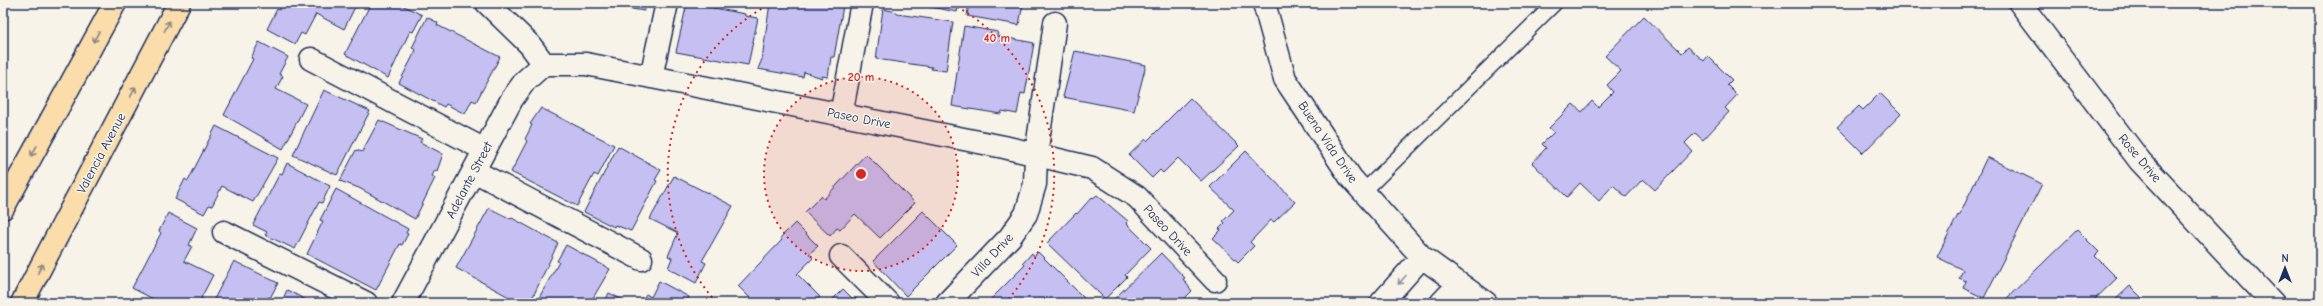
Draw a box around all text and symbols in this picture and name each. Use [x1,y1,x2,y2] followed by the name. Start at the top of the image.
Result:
[164,20,172,32] one-way arrow
[92,31,100,43] one-way arrow
[984,31,1010,45] text: 40 m
[848,70,874,84] text: 20 m
[130,86,137,98] one-way arrow
[1295,98,1361,186] street label: Buena Vida Drive
[826,104,893,132] street label: Paseo Drive
[73,110,129,196] street label: Valencia Avenue
[2115,131,2165,186] street label: Rose Drive
[443,138,496,221] street label: Adelante Street
[30,145,37,157] one-way arrow
[854,167,868,181] centre of rings
[1141,201,1196,259] street label: Paseo Drive
[968,230,1016,280] street label: Villa Drive
[2265,248,2305,288] north arrow
[2281,252,2289,265] text: N
[37,263,44,275] one-way arrow
[1397,275,1406,285] one-way arrow

